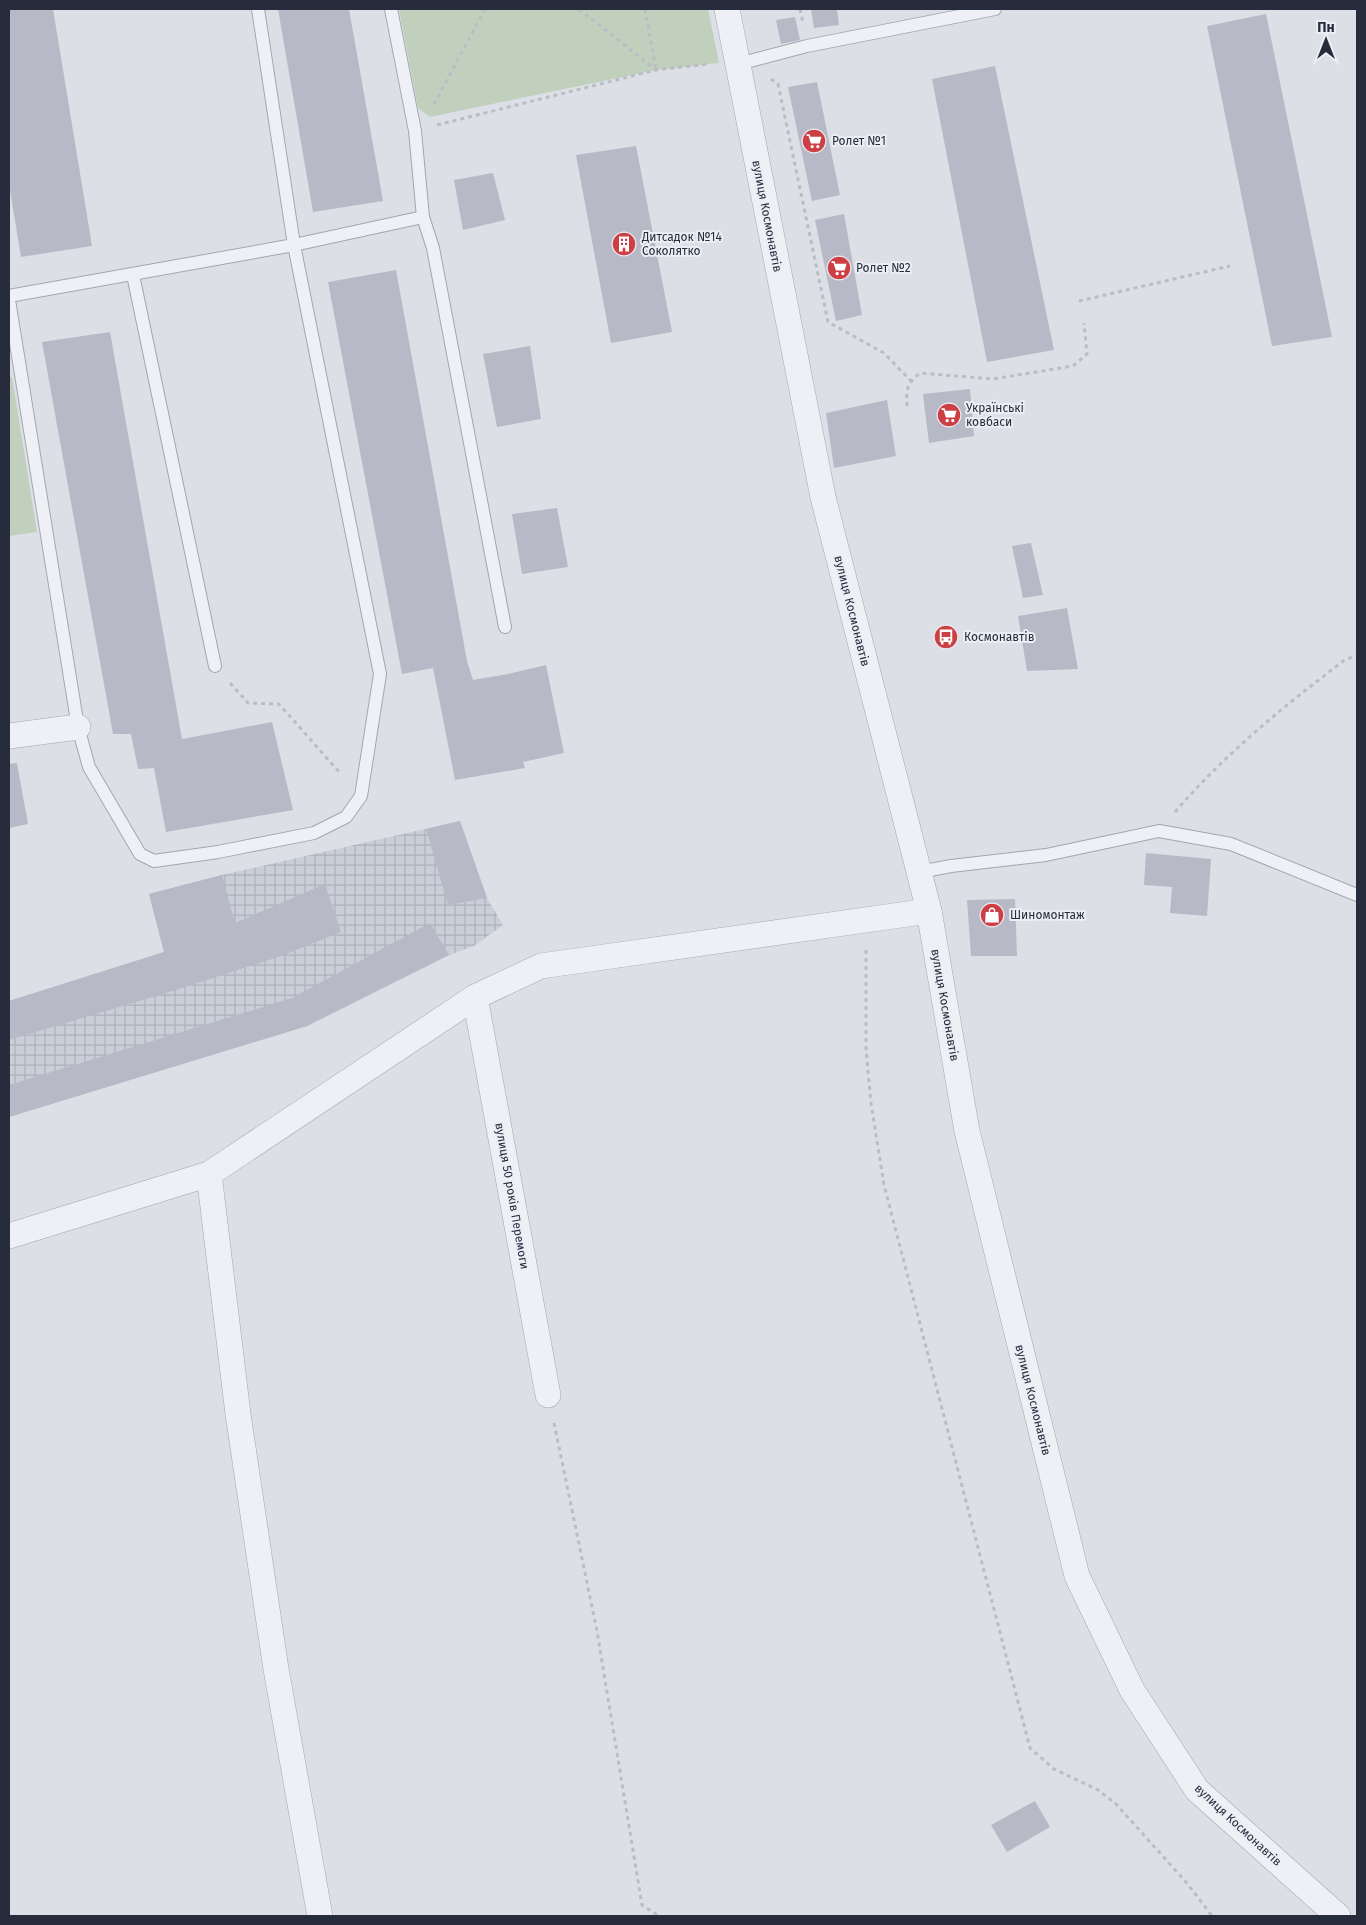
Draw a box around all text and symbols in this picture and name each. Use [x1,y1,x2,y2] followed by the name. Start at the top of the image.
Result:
[1301,15,1351,65] north arrow
[1317,19,1335,36] text: Пн
[801,128,827,154] supermarket icon: Ролет №1
[832,134,886,148] place label: Ролет №1
[749,159,785,273] street label: вулиця Космонавтів
[641,230,723,258] place label: Дитсадок №14 Соколятко
[611,231,637,257] building icon: Дитсадок №14 Соколятко
[826,255,852,281] supermarket icon: Ролет №2
[856,261,911,275] place label: Ролет №2
[966,401,1024,429] place label: Українські ковбаси
[936,402,962,428] supermarket icon: Українські ковбаси
[831,554,873,668] street label: вулиця Космонавтів
[933,624,959,650] bus stop icon: Космонавтів
[964,630,1035,644] place label: Космонавтів
[979,902,1005,928] shop icon: Шиномонтаж
[1010,908,1085,922] place label: Шиномонтаж
[928,948,962,1062] street label: вулиця Космонавтів
[492,1122,532,1270] street label: вулиця 50 років Перемоги
[1012,1343,1054,1457] street label: вулиця Космонавтів
[1192,1781,1285,1869] street label: вулиця Космонавтів

